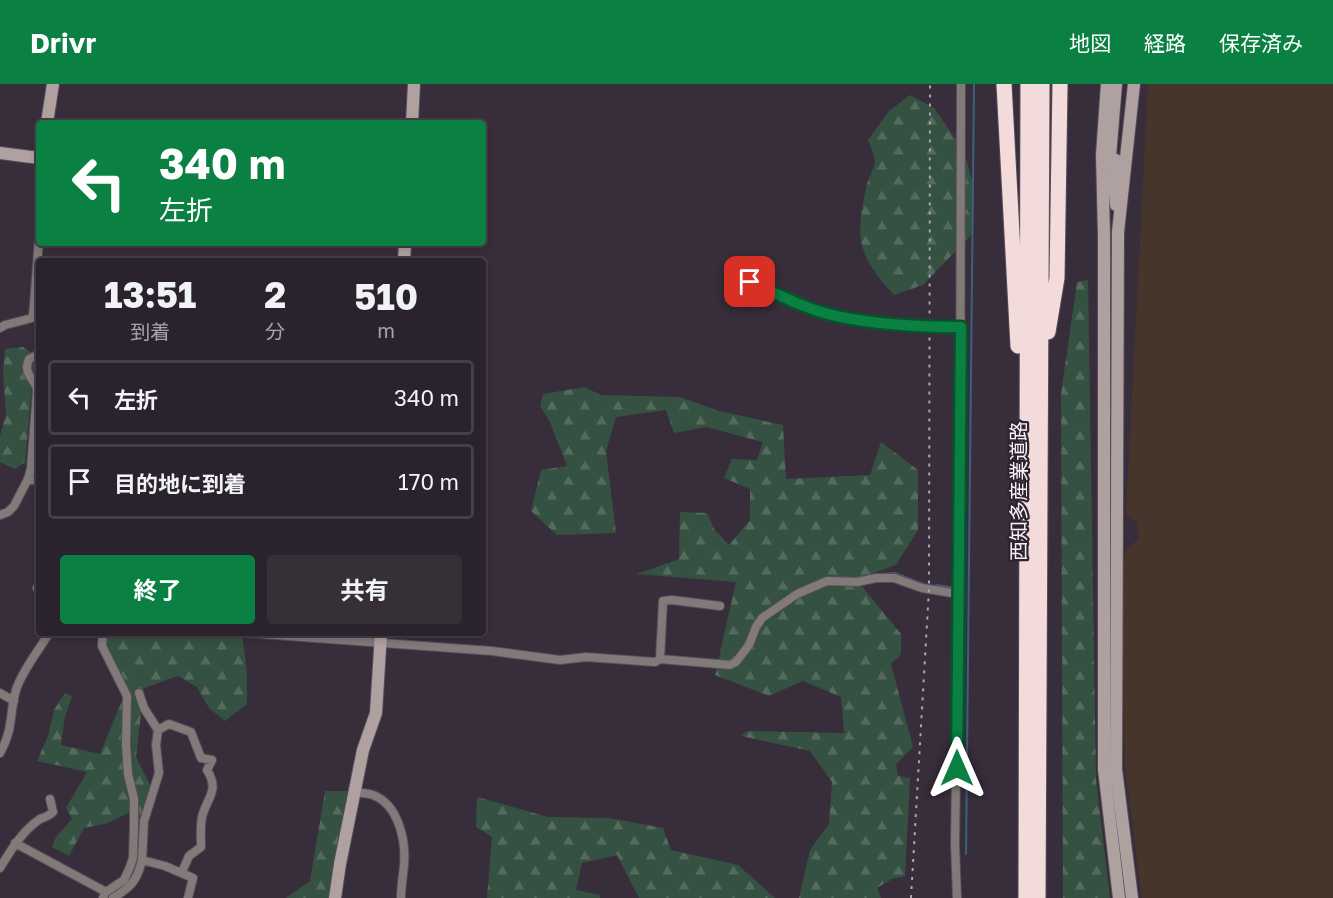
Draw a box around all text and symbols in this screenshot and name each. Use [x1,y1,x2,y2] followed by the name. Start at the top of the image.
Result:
[30,26,96,59] text: Drivr
[1069,30,1111,56] text: 地図
[1144,30,1186,56] text: 経路
[1219,30,1303,56] text: 保存済み
[159,138,285,188] text: 340 m
[60,144,138,222] icon: left
[159,194,213,226] text: 左折
[724,256,775,307] pin
[733,265,766,298] icon: arrive
[104,273,196,316] text: 13:51
[264,273,286,316] text: 2
[354,275,418,318] text: 510
[377,318,395,342] text: m
[130,319,170,343] text: 到着
[265,319,285,343] text: 分
[63,381,96,414] icon: left
[394,384,459,411] text: 340 m
[114,386,158,413] text: 左折
[1006,421,1030,561] street label: 西知多産業道路
[63,465,96,498] icon: arrive
[398,468,459,495] text: 170 m
[114,470,246,497] text: 目的地に到着
[60,555,255,624] button: 終了
[267,555,462,624] button: 共有
[925,736,989,800] position arrow

